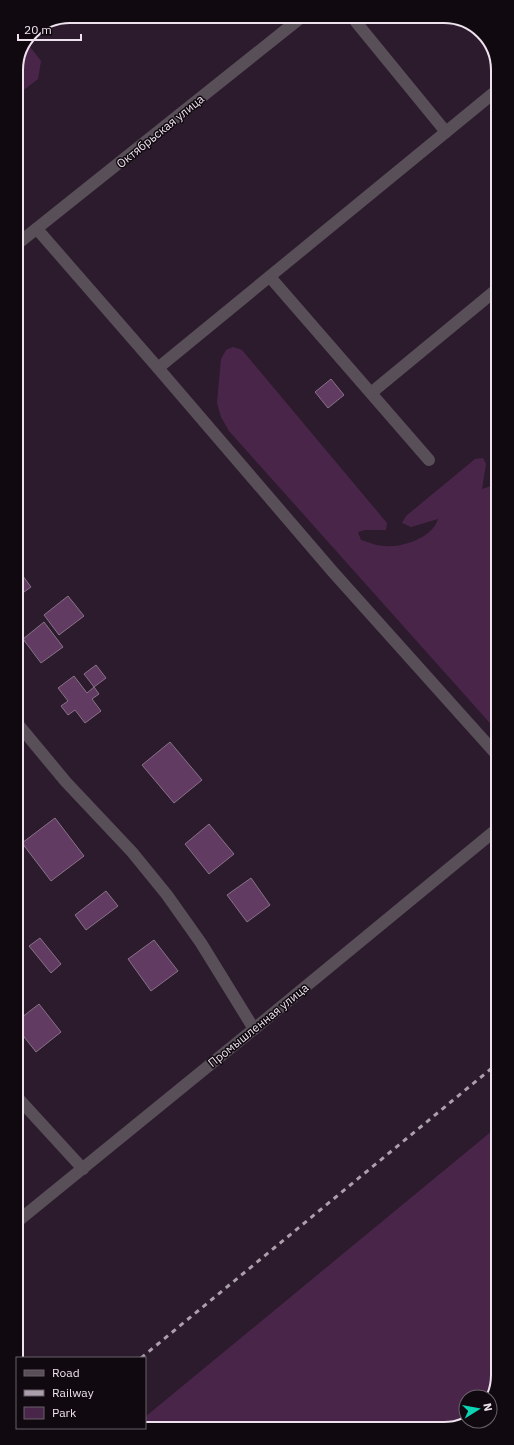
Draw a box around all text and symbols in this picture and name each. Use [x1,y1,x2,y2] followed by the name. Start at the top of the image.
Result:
[18,16,81,42] scale bar
[24,22,52,37] text: 20 m
[113,91,207,171] street label: Октябрьская улица
[205,979,312,1070] street label: Промышленная улица
[16,1357,146,1429] legend
[52,1365,80,1380] text: Road
[52,1385,94,1400] text: Railway
[458,1389,498,1429] north arrow
[480,1402,495,1412] text: N
[52,1405,77,1420] text: Park

